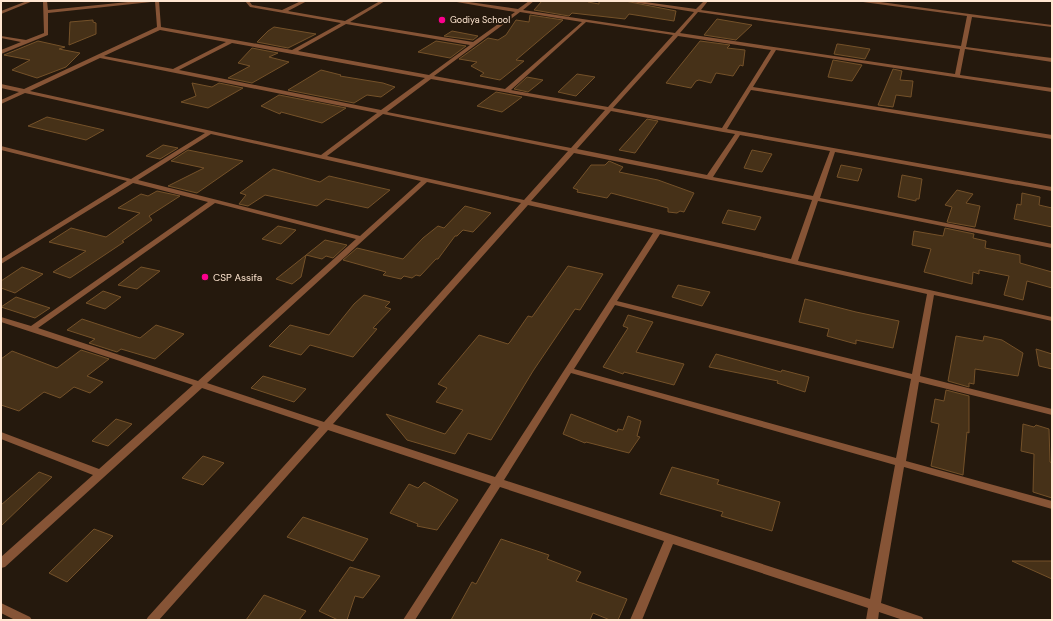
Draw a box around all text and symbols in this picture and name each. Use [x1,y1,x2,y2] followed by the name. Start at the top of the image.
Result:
[450,14,510,26] place label: Godiya School
[437,15,447,25] marker: Godiya School
[213,271,262,284] place label: CSP Assifa
[200,272,210,282] marker: CSP Assifa

